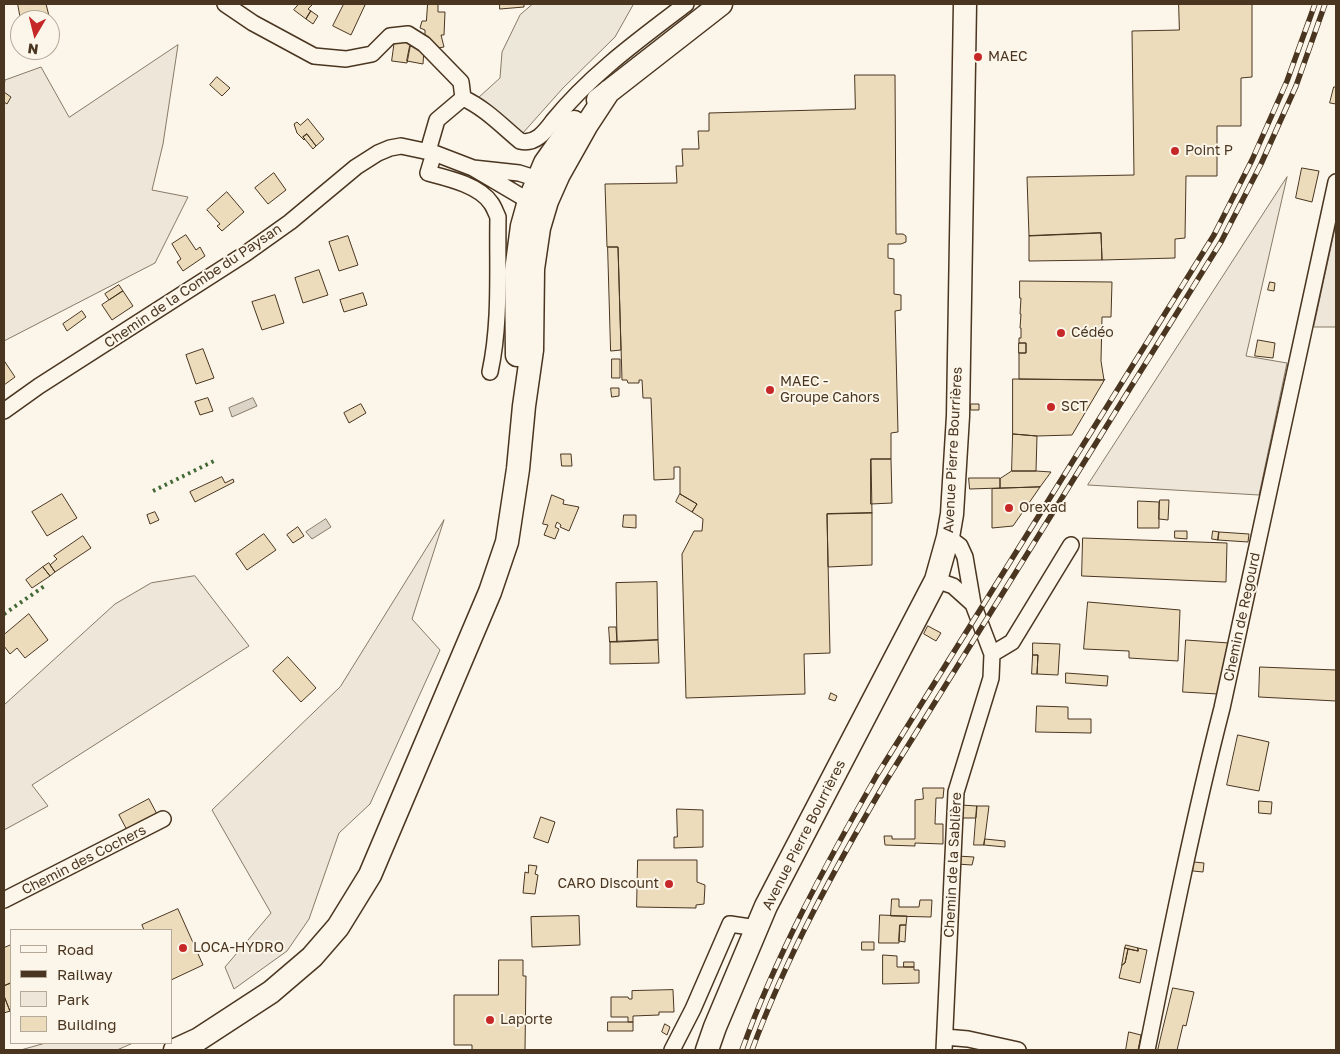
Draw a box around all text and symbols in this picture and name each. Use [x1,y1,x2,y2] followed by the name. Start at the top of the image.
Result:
[10,10,60,60] north arrow
[27,40,39,59] text: N
[988,49,1027,65] place label: MAEC
[972,51,984,63] marker: MAEC
[1185,143,1233,159] place label: Point P
[1169,145,1181,157] marker: Point P
[101,220,285,352] street label: Chemin de la Combe du Paysan
[1071,325,1114,341] place label: Cédéo
[1055,327,1067,339] marker: Cédéo
[940,367,966,533] street label: Avenue Pierre Bourrières
[780,374,880,407] place label: MAEC - Groupe Cahors
[764,384,776,396] marker: MAEC - Groupe Cahors
[1061,399,1088,415] place label: SCT
[1045,401,1057,413] marker: SCT
[1019,500,1067,516] place label: Orexad
[1003,502,1015,514] marker: Orexad
[1220,551,1264,683] street label: Chemin de Regourd
[759,757,849,913] street label: Avenue Pierre Bourrières
[941,792,965,938] street label: Chemin de la Sablière
[19,821,149,899] street label: Chemin des Cochers
[557,876,659,892] place label: CARO Discount
[663,878,675,890] marker: CARO Discount
[10,929,172,1044] legend
[57,940,94,958] text: Road
[193,940,284,956] place label: LOCA-HYDRO
[177,942,189,954] marker: LOCA-HYDRO
[57,965,113,983] text: Railway
[57,990,89,1008] text: Park
[500,1012,552,1028] place label: Laporte
[484,1014,496,1026] marker: Laporte
[57,1015,117,1033] text: Building

